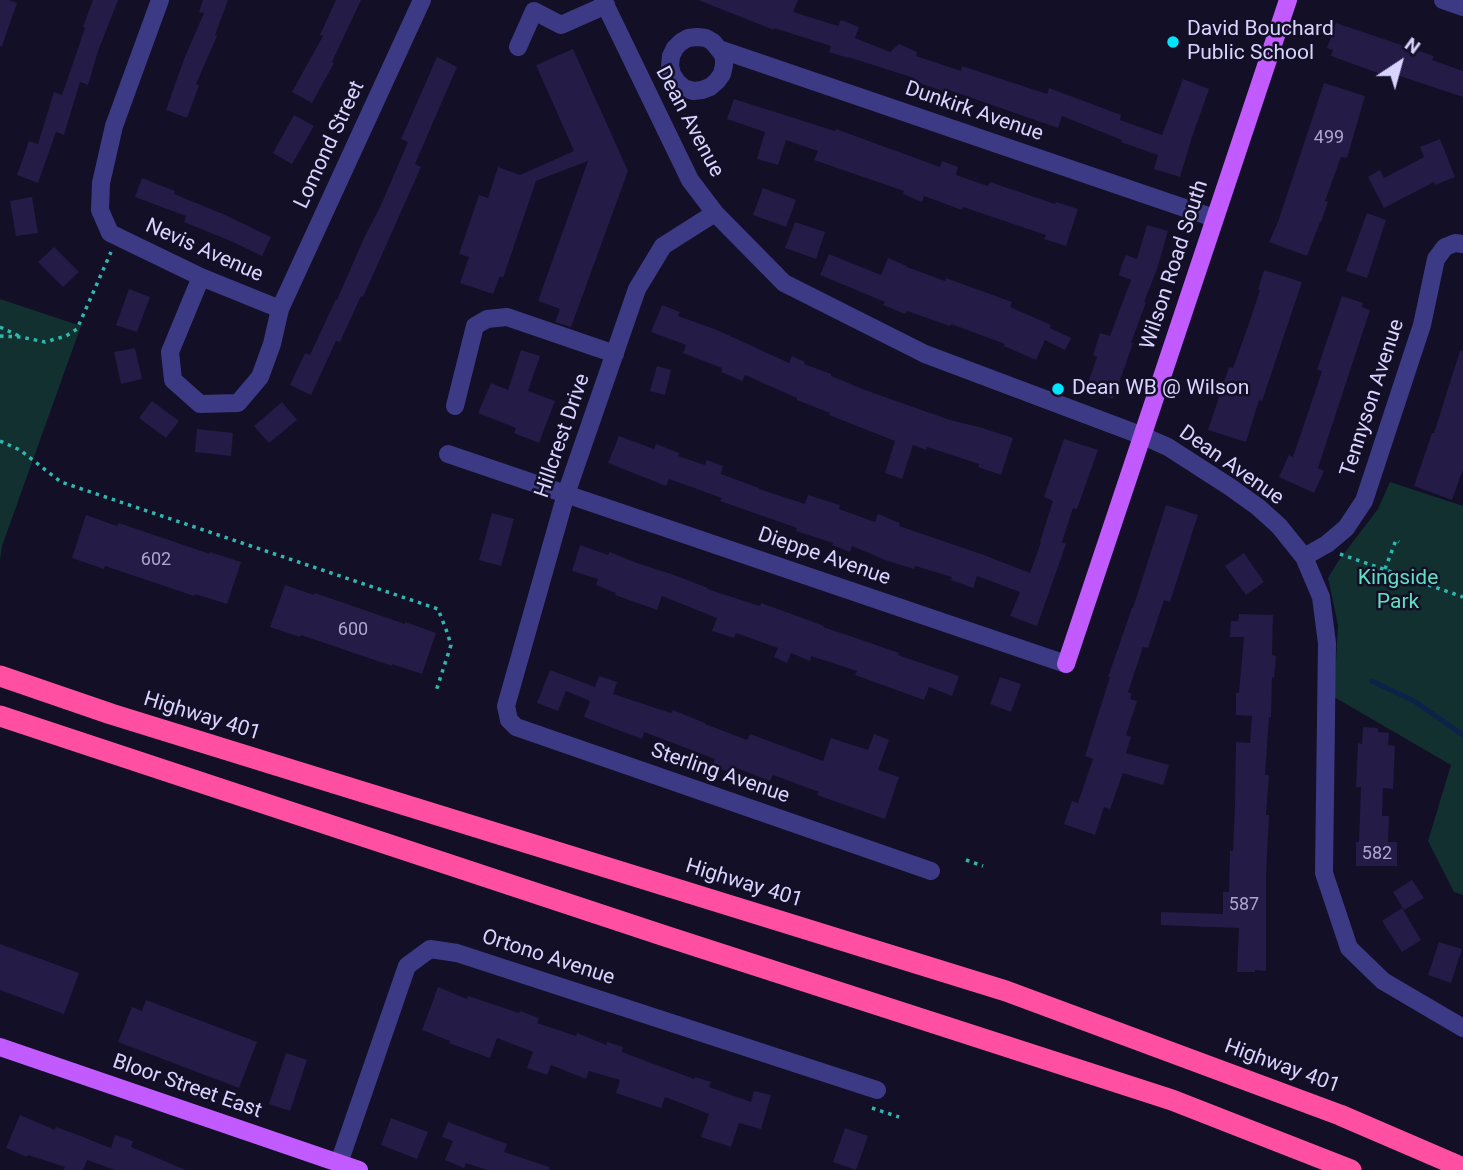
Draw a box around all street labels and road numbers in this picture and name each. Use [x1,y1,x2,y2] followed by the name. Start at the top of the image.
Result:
[649,62,729,182] street label: Dean Avenue
[289,77,371,213] street label: Lomond Street
[902,77,1046,147] street label: Dunkirk Avenue
[1136,177,1214,353] street label: Wilson Road South
[141,214,267,288] street label: Nevis Avenue
[1336,316,1410,480] street label: Tennyson Avenue
[530,371,596,501] street label: Hillcrest Drive
[1174,421,1288,511] street label: Dean Avenue
[754,523,894,591] street label: Dieppe Avenue
[140,687,264,747] street label: Highway 401
[647,738,793,810] street label: Sterling Avenue
[682,854,806,914] street label: Highway 401
[478,925,618,991] street label: Ortono Avenue
[1221,1034,1343,1100] street label: Highway 401
[109,1050,265,1124] street label: Bloor Street East

